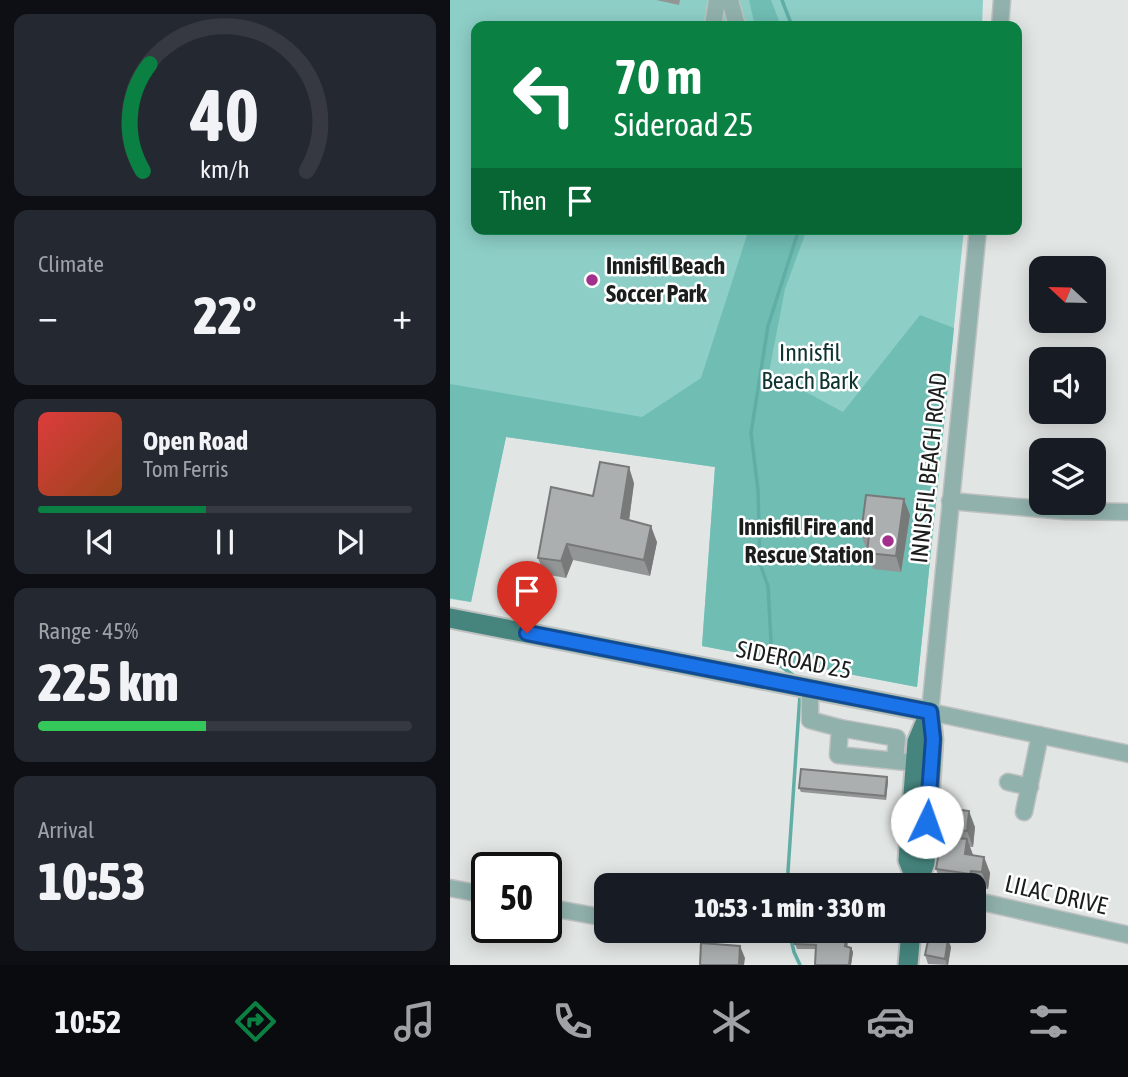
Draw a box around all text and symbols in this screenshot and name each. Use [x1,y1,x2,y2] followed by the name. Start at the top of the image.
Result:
[614,48,702,104] text: 70 m
[499,49,590,140] icon: left
[190,73,259,156] text: 40
[614,106,754,143] text: Sideroad 25
[200,155,250,183] text: km/h
[561,182,599,220] icon: arrive
[499,186,547,216] text: Then
[38,251,104,277] text: Climate
[606,252,725,307] place label: Innisfil Beach Soccer Park
[1029,256,1106,332] north arrow
[1029,256,1106,515] map controls
[584,272,600,288] marker: Innisfil Beach Soccer Park
[193,285,257,345] text: 22°
[38,294,58,337] text: −
[392,294,412,337] text: +
[761,339,859,394] park label: Innisfil Beach Bark
[1029,347,1106,424] button: sound
[905,371,952,565] street label: INNISFIL BEACH ROAD
[143,426,248,456] text: Open Road
[1029,438,1106,515] button: layers
[143,456,228,482] text: Tom Ferris
[738,513,874,568] place label: Innisfil Fire and Rescue Station
[81,523,119,561] icon: previous
[206,523,244,561] icon: pause
[331,523,369,561] icon: next
[880,533,896,549] marker: Innisfil Fire and Rescue Station
[497,561,557,633] pin
[508,572,546,610] icon: arrive
[38,618,138,644] text: Range · 45%
[734,635,854,684] street label: SIDEROAD 25
[38,652,179,712] text: 225 km
[890,785,964,859] position arrow
[38,817,94,843] text: Arrival
[38,851,146,911] text: 10:53
[471,852,562,943] speed limit sign: 50
[1002,870,1110,919] street label: LILAC DRIVE
[694,893,886,923] text: 10:53 · 1 min · 330 m
[231,997,280,1046] icon: directions
[390,997,439,1046] icon: music
[548,997,597,1046] icon: phone
[707,997,756,1046] icon: climate
[866,997,915,1046] icon: car
[1024,997,1073,1046] icon: filters
[55,1003,121,1040] text: 10:52

